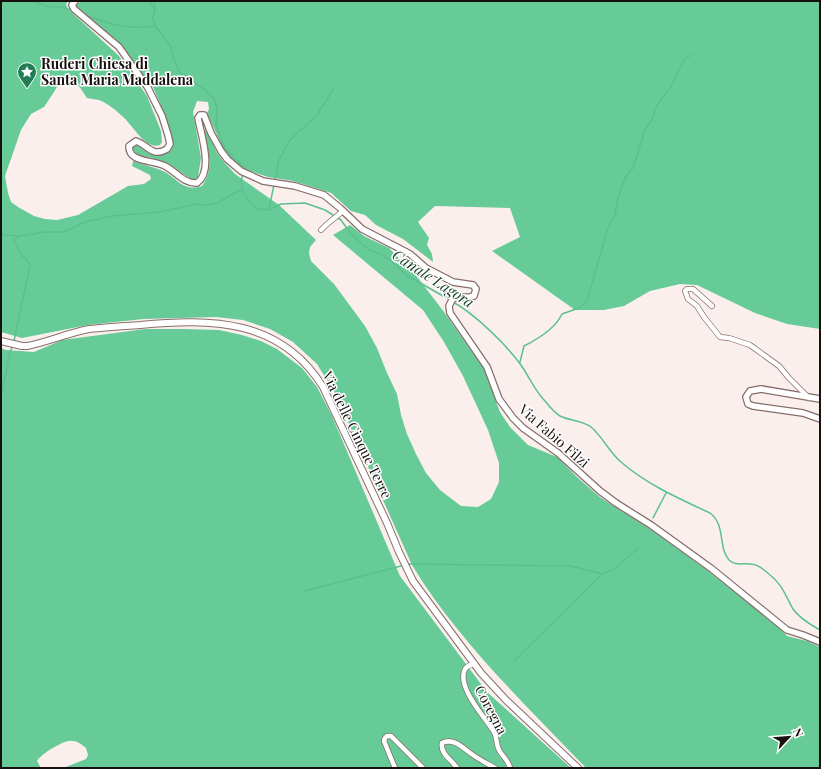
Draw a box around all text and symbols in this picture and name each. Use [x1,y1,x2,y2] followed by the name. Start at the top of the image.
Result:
[41,54,194,89] place label: Ruderi Chiesa di Santa Maria Maddalena
[16,61,38,89] place icon: Ruderi Chiesa di Santa Maria Maddalena
[389,244,478,312] water label: Canale Lagora
[318,367,397,502] street label: Via delle Cinque Terre
[514,399,594,472] street label: Via Fabio Filzi
[471,682,512,738] street label: Coregna
[769,717,809,757] north arrow
[790,726,807,739] text: N

